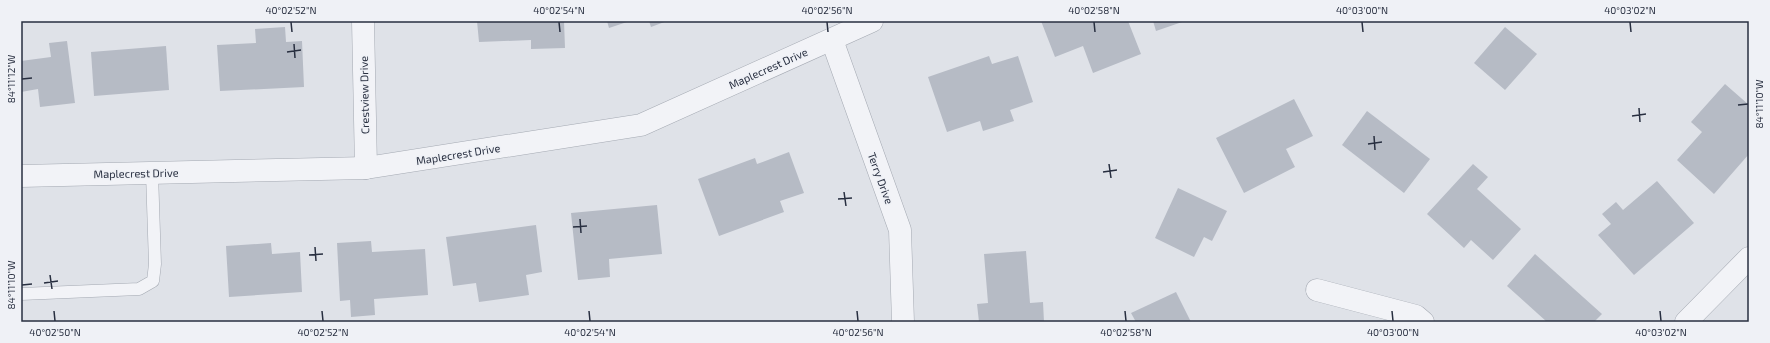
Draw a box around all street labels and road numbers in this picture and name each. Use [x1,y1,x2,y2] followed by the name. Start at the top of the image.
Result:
[726,45,810,91] street label: Maplecrest Drive
[357,56,371,134] street label: Crestview Drive
[415,141,501,167] street label: Maplecrest Drive
[866,150,896,206] street label: Terry Drive
[93,166,179,180] street label: Maplecrest Drive

